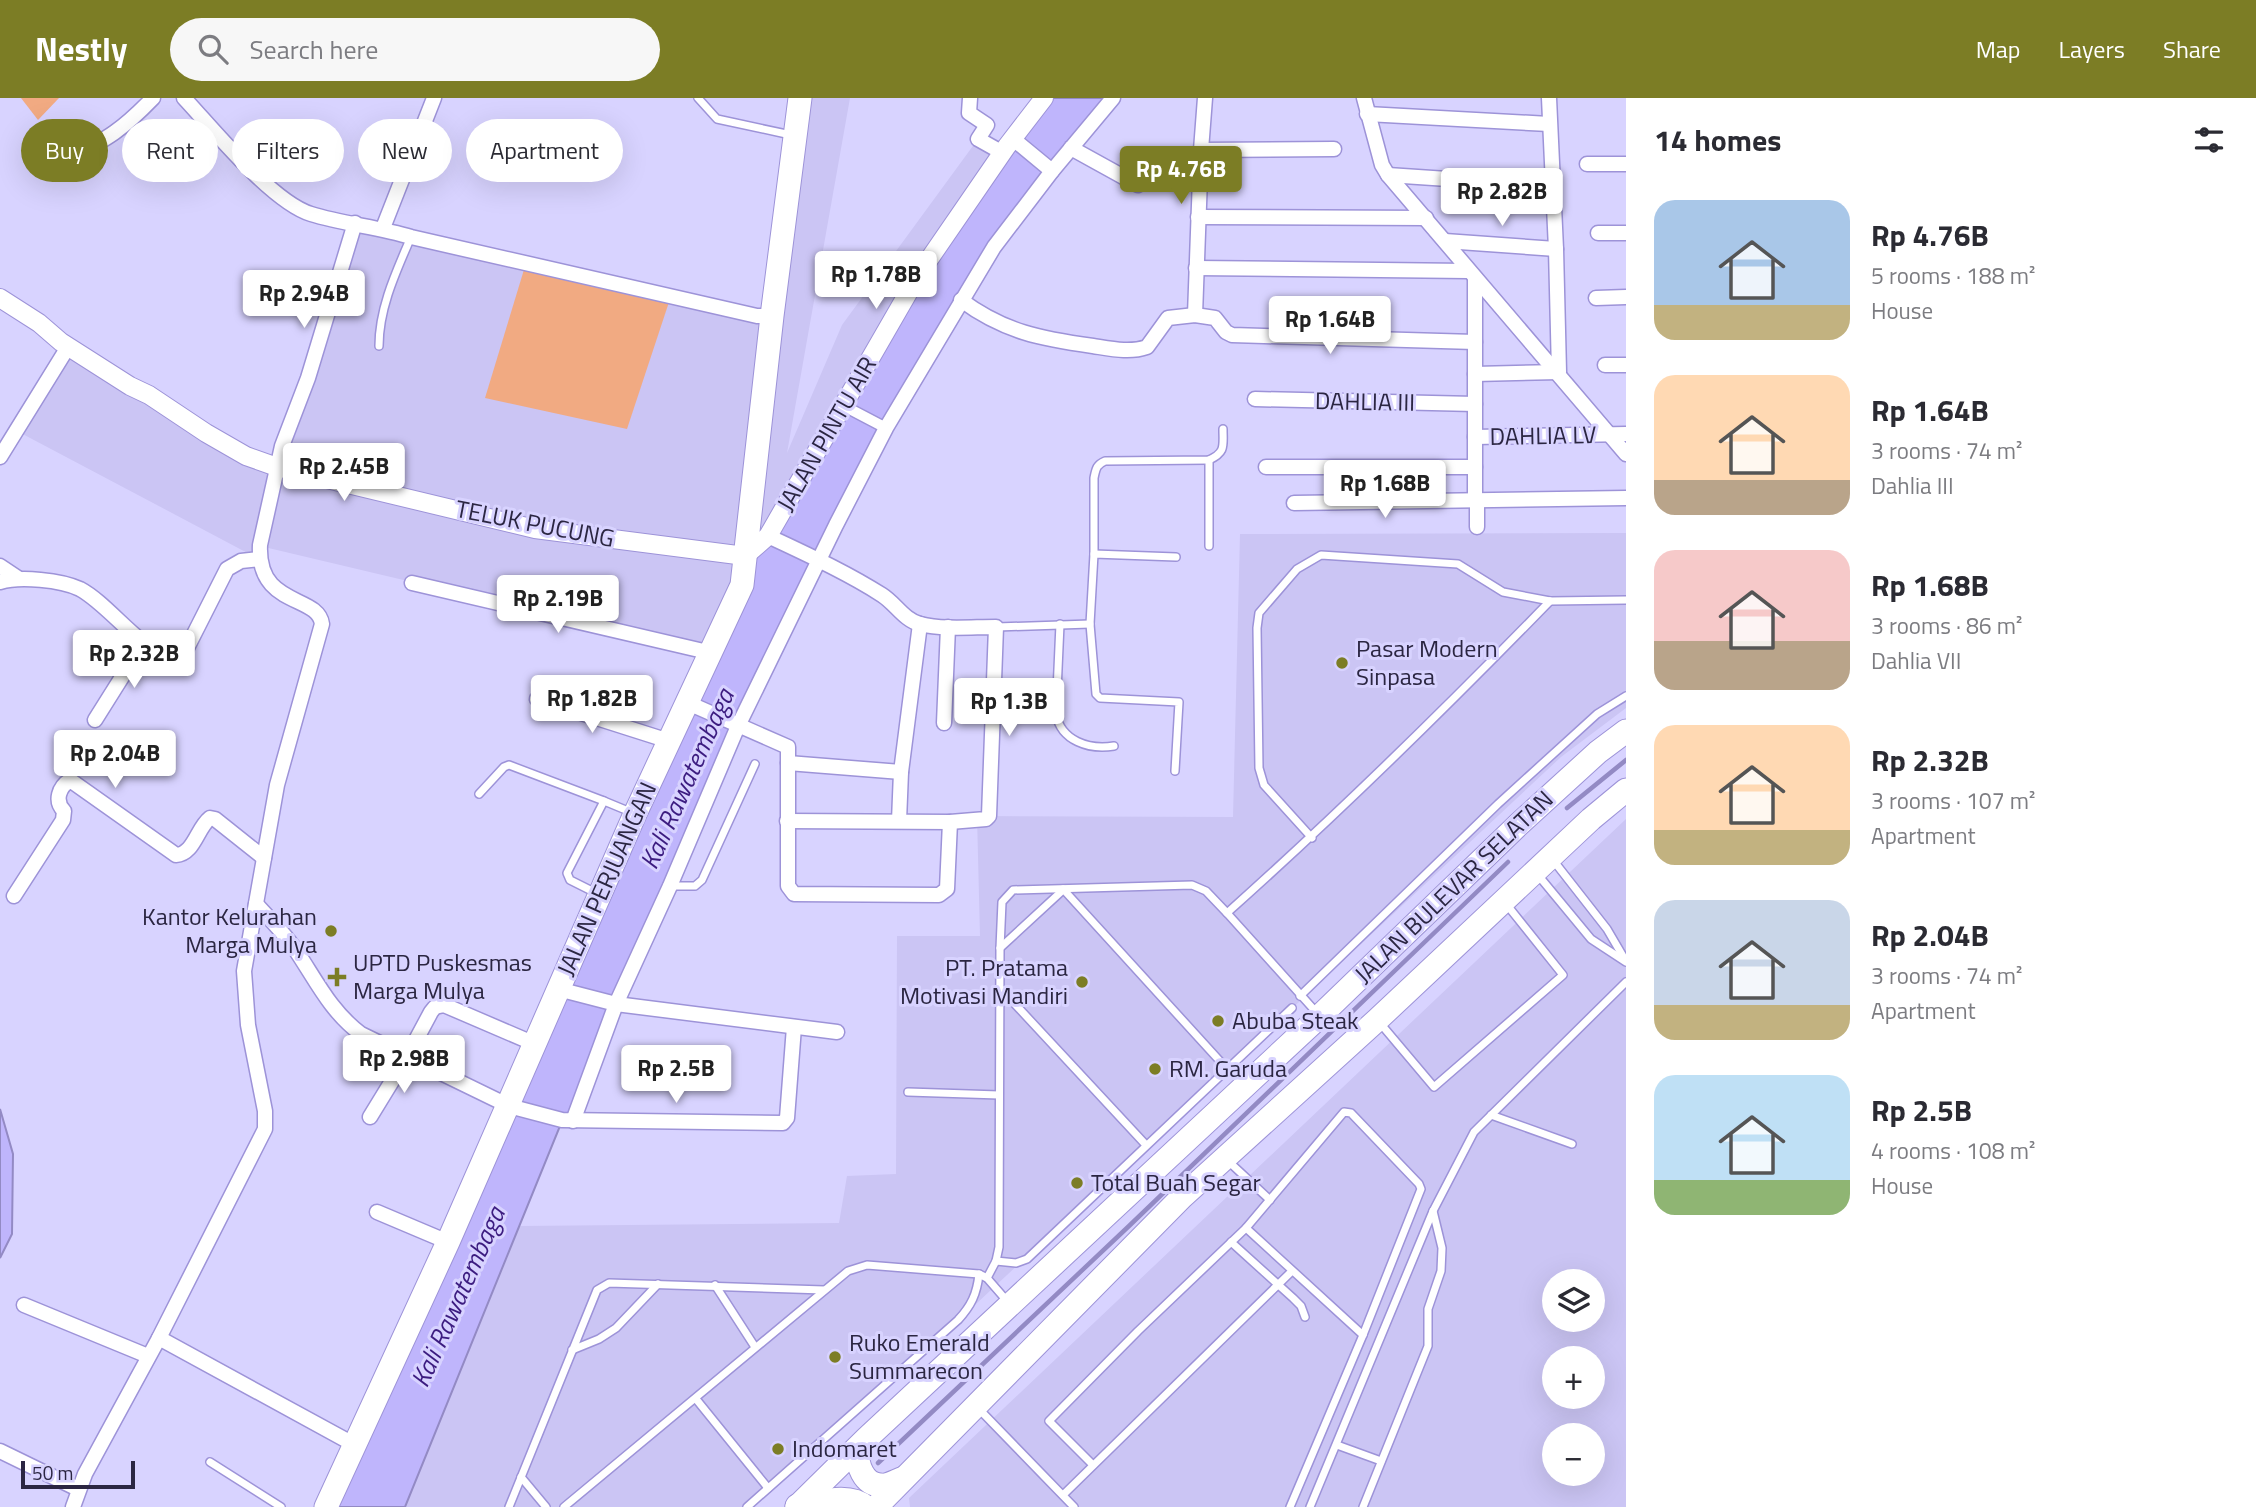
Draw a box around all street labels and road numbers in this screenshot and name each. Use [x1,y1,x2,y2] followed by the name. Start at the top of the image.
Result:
[767,349,885,518] street label: JALAN PINTU AIR
[1315,382,1415,420] street label: DAHLIA III
[1489,416,1597,454] street label: DAHLIA LV
[453,490,617,556] street label: TELUK PUCUNG
[547,776,665,981] street label: JALAN PERJUANGAN
[1346,782,1561,991] street label: JALAN BULEVAR SELATAN

